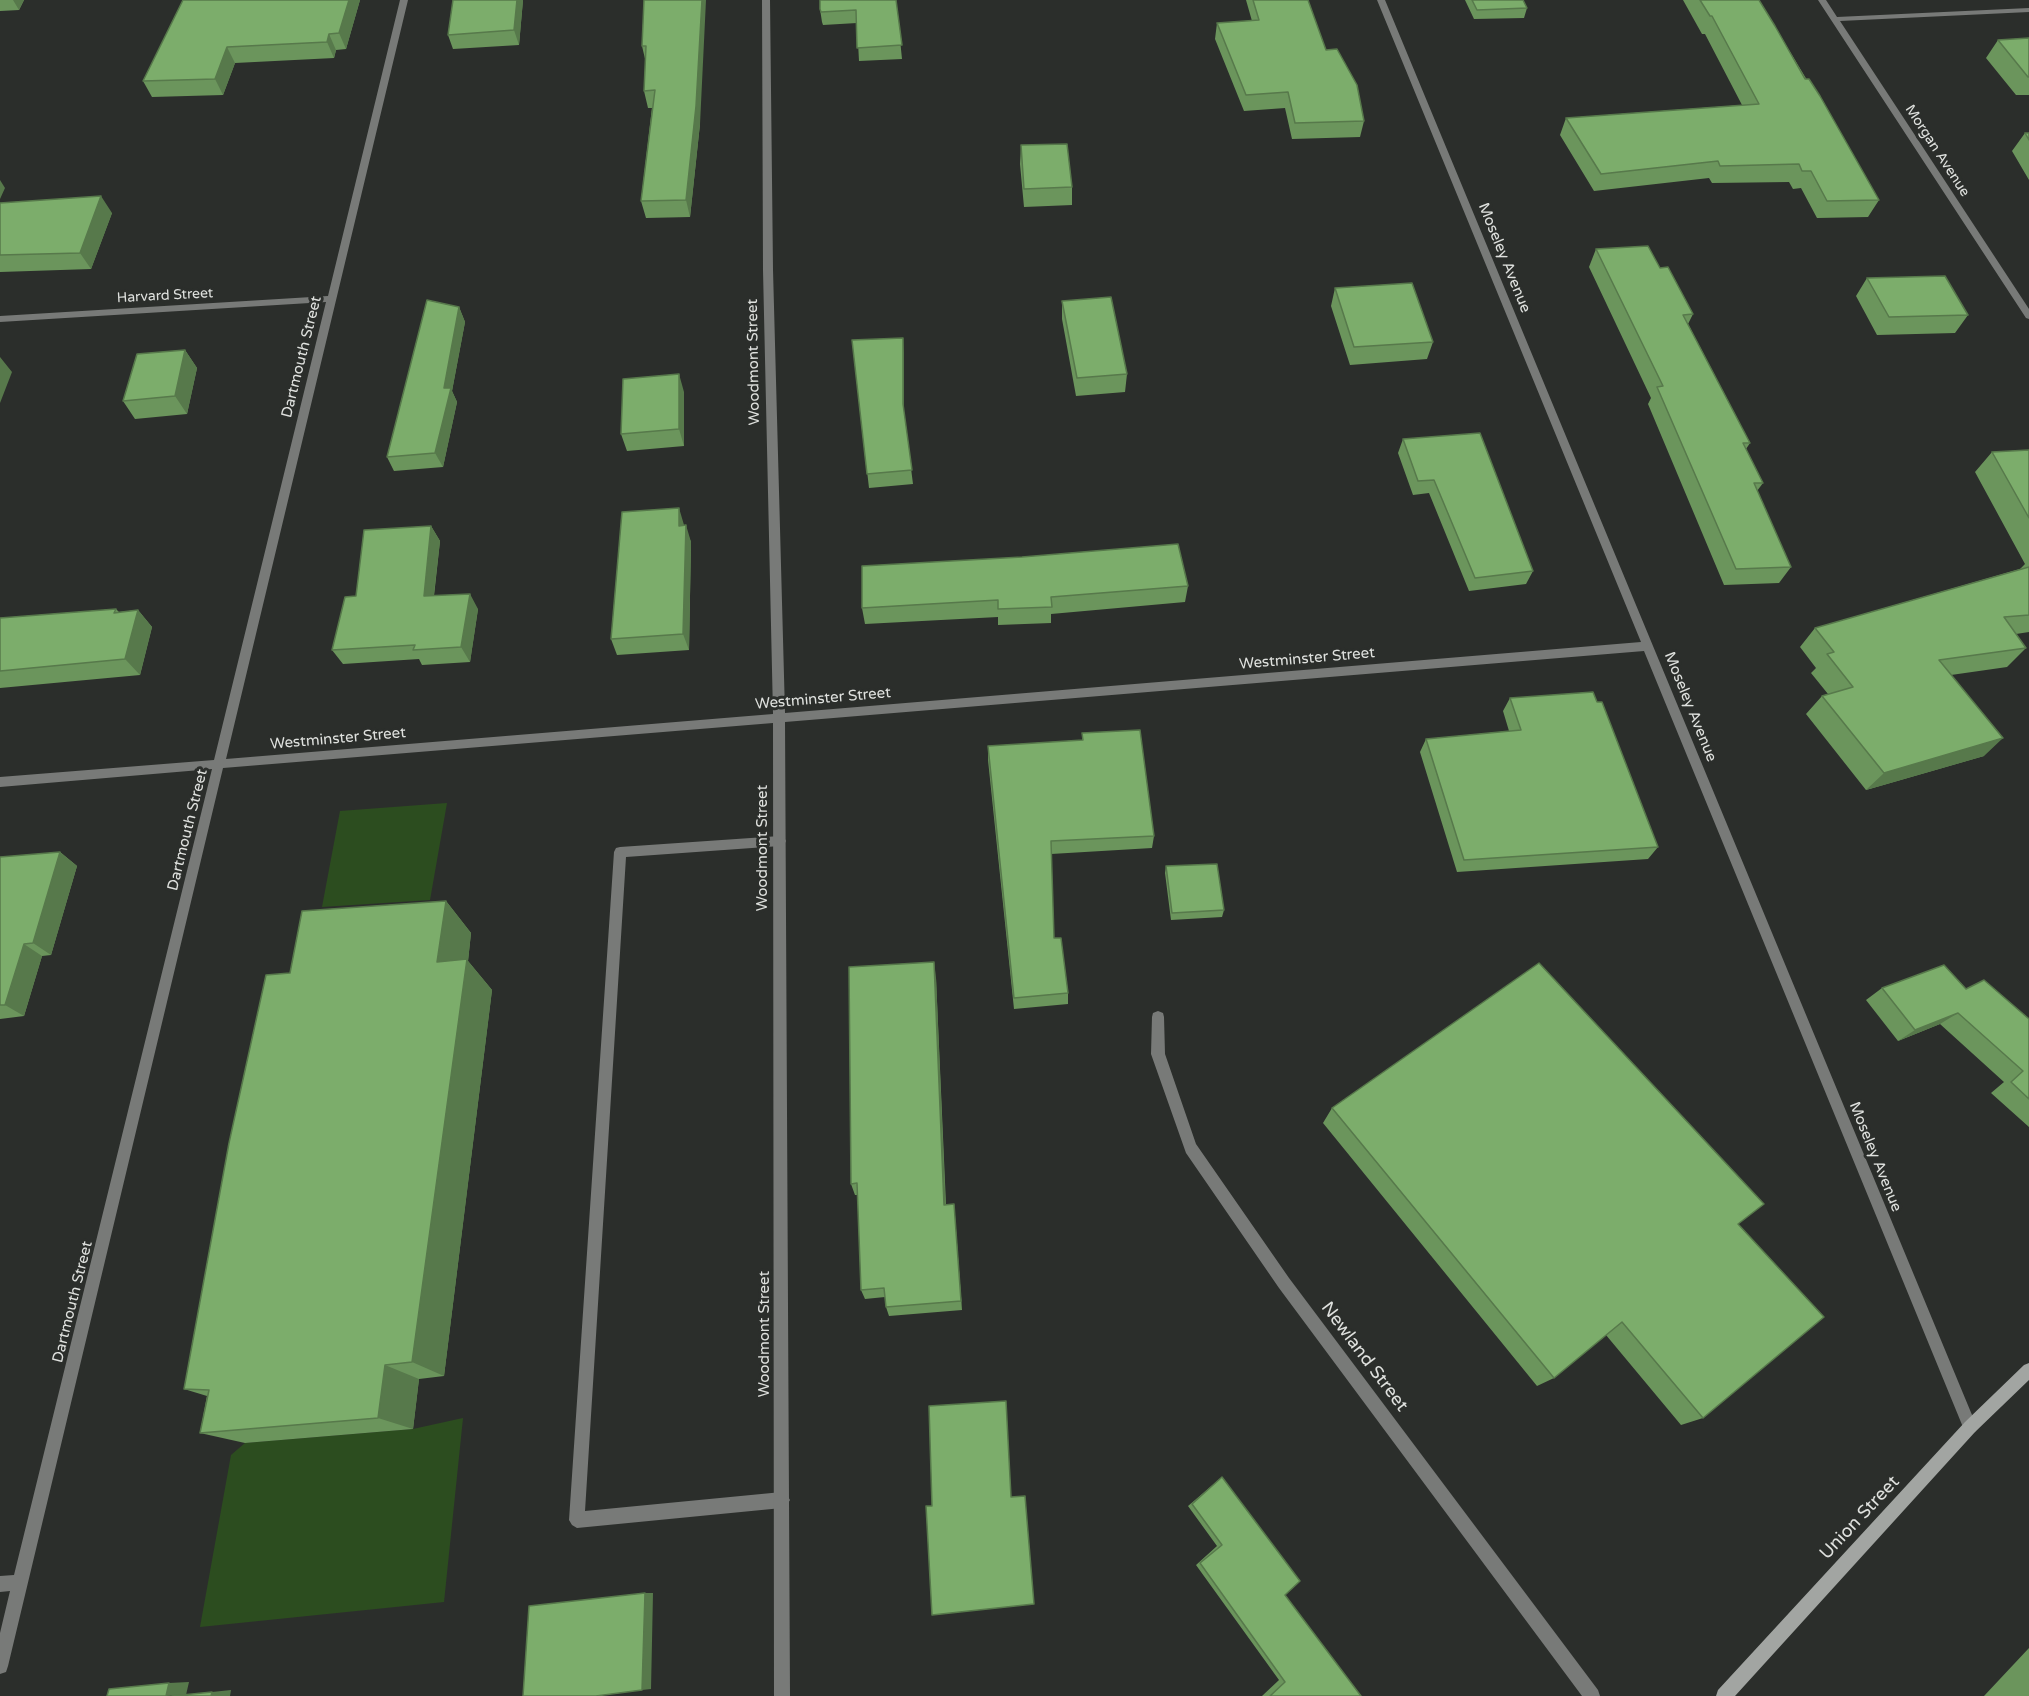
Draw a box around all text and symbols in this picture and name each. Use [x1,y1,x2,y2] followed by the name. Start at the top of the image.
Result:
[1901,102,1973,200] street label: Morgan Avenue
[1474,200,1534,316] street label: Moseley Avenue
[116,285,214,307] street label: Harvard Street
[278,294,326,420] street label: Dartmouth Street
[744,299,764,425] street label: Woodmont Street
[1238,644,1376,674] street label: Westminster Street
[1660,649,1720,765] street label: Moseley Avenue
[754,684,892,714] street label: Westminster Street
[269,724,407,754] street label: Westminster Street
[164,767,212,893] street label: Dartmouth Street
[754,785,772,911] street label: Woodmont Street
[1845,1099,1905,1215] street label: Moseley Avenue
[49,1239,97,1365] street label: Dartmouth Street
[756,1271,774,1397] street label: Woodmont Street
[1316,1298,1412,1416] street label: Newland Street
[1816,1472,1904,1564] street label: Union Street

